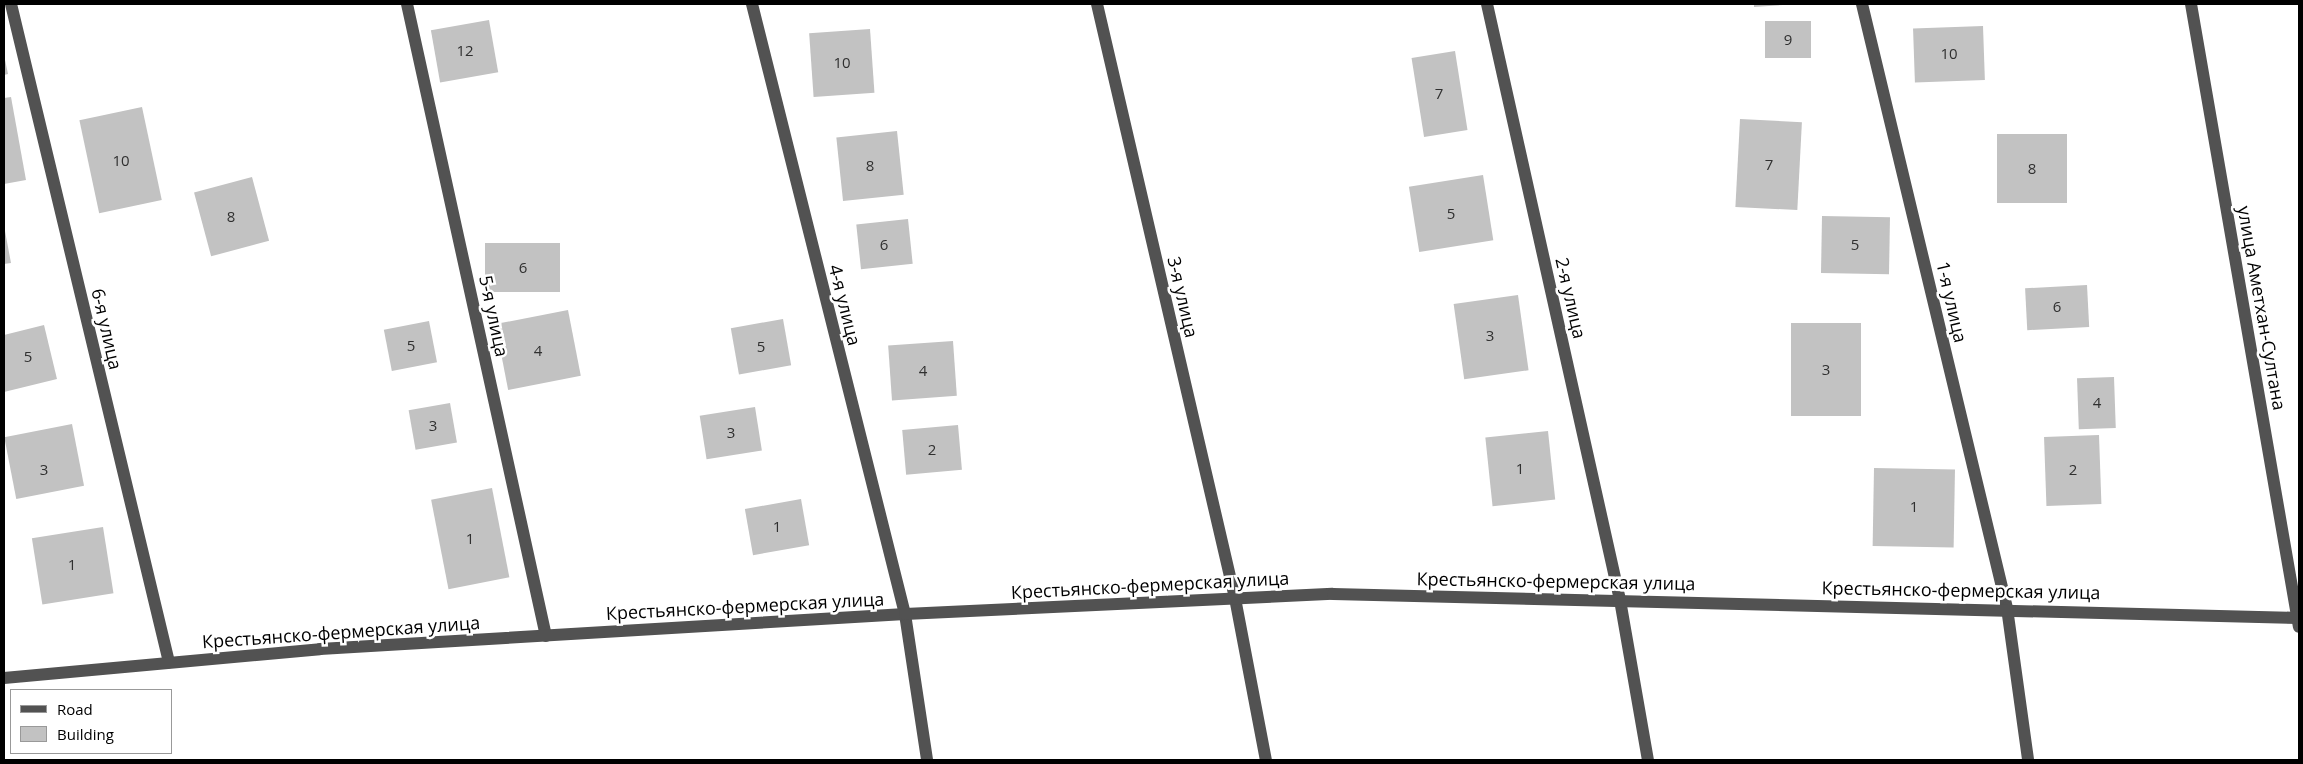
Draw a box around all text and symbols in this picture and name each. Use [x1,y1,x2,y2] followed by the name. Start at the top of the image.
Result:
[1784,31,1792,49] house number: 9
[456,42,474,60] house number: 12
[1940,45,1958,63] house number: 10
[833,54,851,72] house number: 10
[1435,85,1443,103] house number: 7
[112,152,130,170] house number: 10
[1765,156,1773,174] house number: 7
[866,157,874,175] house number: 8
[2028,160,2036,178] house number: 8
[2233,204,2291,412] street label: улица Аметхан-Султана
[1447,205,1455,223] house number: 5
[227,208,235,226] house number: 8
[880,236,888,254] house number: 6
[1851,236,1859,254] house number: 5
[1163,254,1203,340] street label: 3-я улица
[1551,255,1591,341] street label: 2-я улица
[519,259,527,277] house number: 6
[1932,259,1972,345] street label: 1-я улица
[825,262,865,348] street label: 4-я улица
[475,273,513,359] street label: 5-я улица
[87,286,127,372] street label: 6-я улица
[2053,298,2061,316] house number: 6
[1486,327,1494,345] house number: 3
[407,337,415,355] house number: 5
[757,338,765,356] house number: 5
[534,342,542,360] house number: 4
[24,348,32,366] house number: 5
[1822,361,1830,379] house number: 3
[919,362,927,380] house number: 4
[2093,394,2101,412] house number: 4
[429,417,437,435] house number: 3
[727,424,735,442] house number: 3
[928,441,936,459] house number: 2
[1516,460,1524,478] house number: 1
[40,461,48,479] house number: 3
[2069,461,2077,479] house number: 2
[1910,498,1918,516] house number: 1
[773,518,781,536] house number: 1
[466,530,474,548] house number: 1
[68,556,76,574] house number: 1
[1010,567,1290,603] street label: Крестьянско-фермерская улица
[1417,568,1695,594] street label: Крестьянско-фермерская улица
[1822,577,2100,603] street label: Крестьянско-фермерская улица
[605,588,885,624] street label: Крестьянско-фермерская улица
[201,612,481,652] street label: Крестьянско-фермерская улица
[10,689,172,754] legend
[57,699,93,719] text: Road
[57,724,114,744] text: Building

